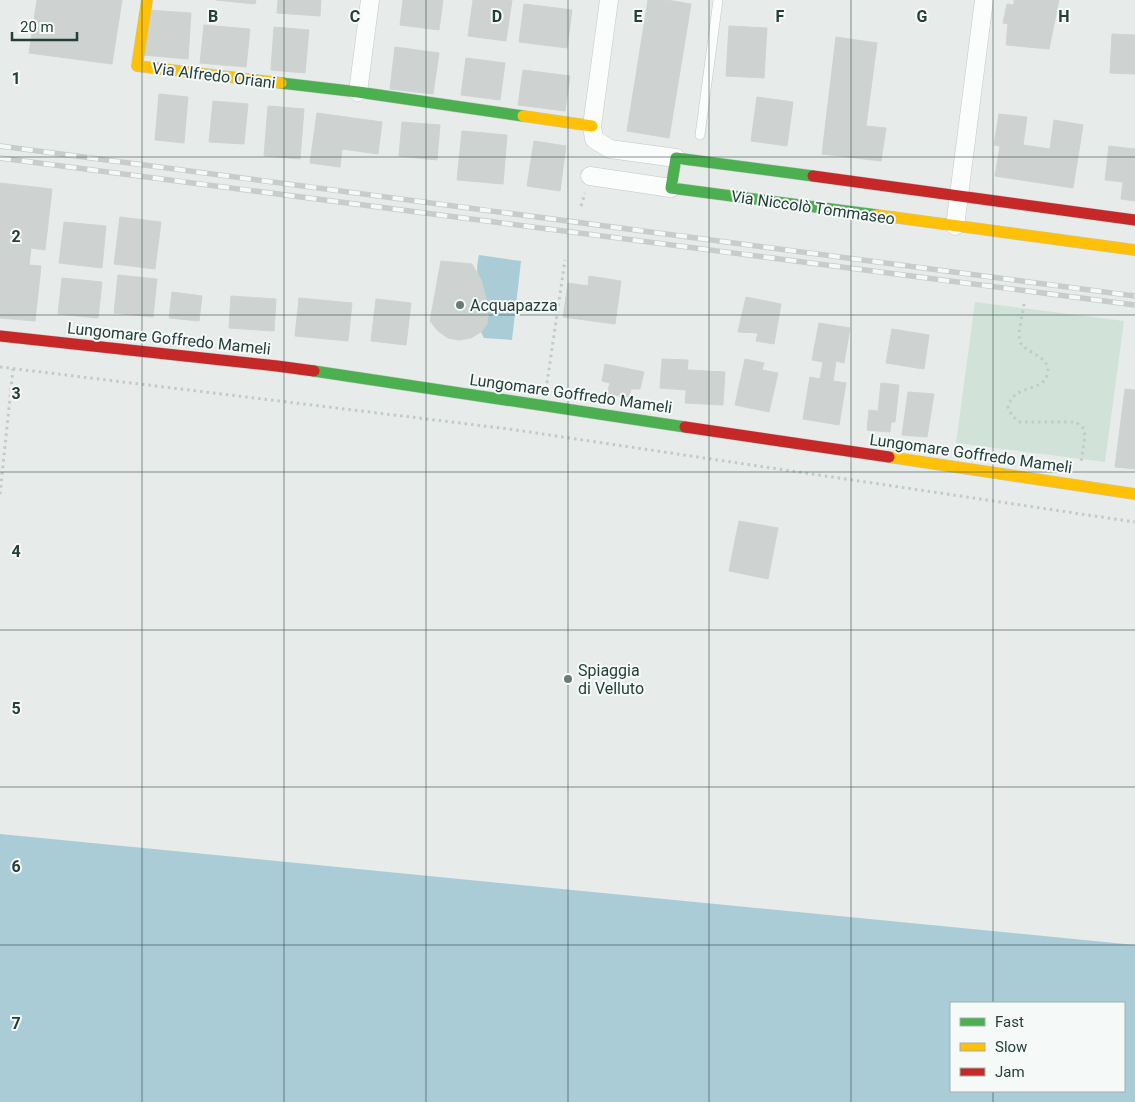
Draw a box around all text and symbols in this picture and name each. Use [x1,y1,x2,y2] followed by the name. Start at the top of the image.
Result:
[208,7,218,26] text: B
[350,7,360,26] text: C
[492,7,502,26] text: D
[634,7,643,26] text: E
[776,7,785,26] text: F
[917,7,928,26] text: G
[1058,7,1070,26] text: H
[12,10,78,42] scale bar
[20,18,54,36] text: 20 m
[151,58,277,92] street label: Via Alfredo Oriani
[11,69,21,88] text: 1
[730,187,896,228] street label: Via Niccolò Tommaseo
[11,227,21,246] text: 2
[470,296,558,315] place label: Acquapazza
[454,299,466,311] marker: Acquapazza
[66,318,272,359] street label: Lungomare Goffredo Mameli
[468,370,674,417] street label: Lungomare Goffredo Mameli
[11,384,21,403] text: 3
[868,430,1074,477] street label: Lungomare Goffredo Mameli
[11,542,21,561] text: 4
[578,661,644,698] place label: Spiaggia di Velluto
[562,673,574,685] marker: Spiaggia di Velluto
[11,699,21,718] text: 5
[11,857,21,876] text: 6
[950,1002,1125,1092] legend
[995,1013,1024,1031] text: Fast
[11,1014,21,1033] text: 7
[995,1038,1027,1056] text: Slow
[995,1063,1025,1081] text: Jam

